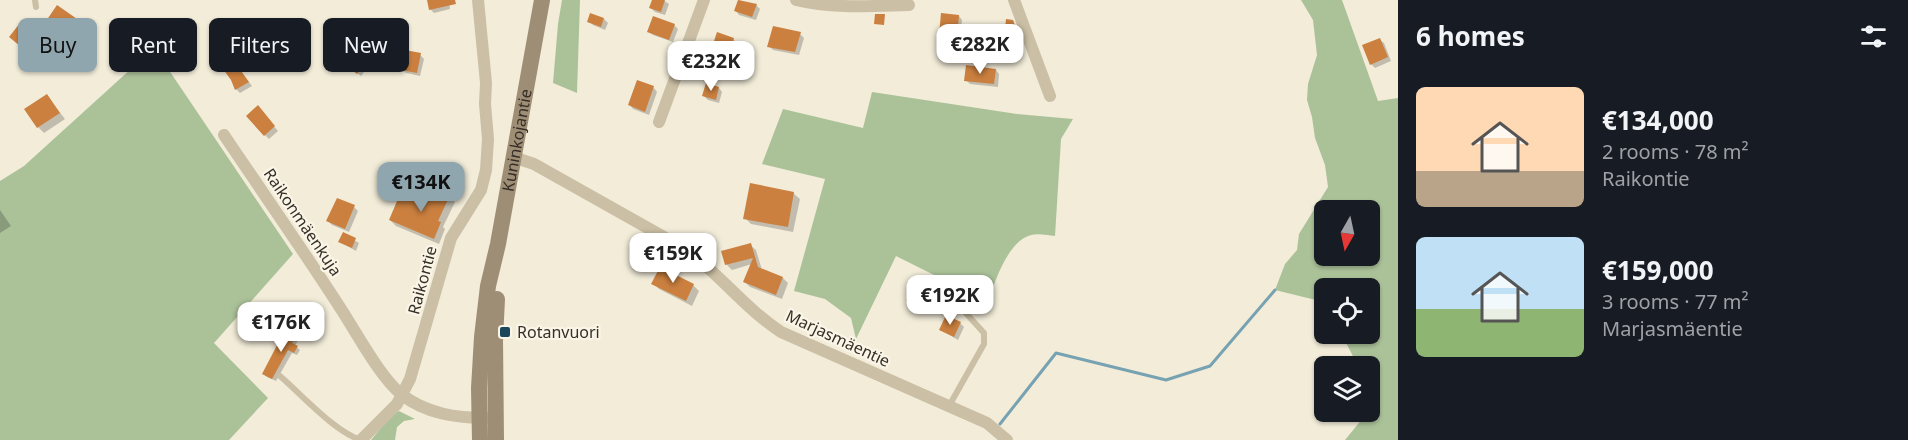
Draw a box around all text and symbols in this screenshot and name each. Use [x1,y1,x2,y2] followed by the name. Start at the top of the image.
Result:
[18,18,97,72] chip: Buy
[109,18,197,72] chip: Rent
[209,18,311,72] chip: Filters
[323,18,409,72] chip: New
[1416,18,1525,54] text: 6 homes
[1857,20,1890,53] icon: filters
[938,24,1022,75] pin: €282K
[950,30,1010,57] text: €282K
[669,41,753,92] pin: €232K
[681,47,741,74] text: €232K
[497,87,537,193] street label: Kuninkojantie
[1602,102,1714,138] text: €134,000
[1464,111,1536,183] icon: home
[1602,138,1749,165] text: 2 rooms · 78 m²
[379,162,463,213] pin: €134K
[259,164,347,280] street label: Raikonmäenkuja
[1602,165,1690,192] text: Raikontie
[391,168,451,195] text: €134K
[1314,200,1380,266] north arrow
[1314,200,1380,422] map controls
[631,233,715,284] pin: €159K
[643,239,703,266] text: €159K
[402,243,442,317] street label: Raikontie
[1602,252,1714,288] text: €159,000
[1464,261,1536,333] icon: home
[908,275,992,326] pin: €192K
[1314,278,1380,344] button: locate
[920,281,980,308] text: €192K
[1602,288,1749,315] text: 3 rooms · 77 m²
[239,302,323,353] pin: €176K
[782,304,894,372] street label: Marjasmäentie
[251,308,311,335] text: €176K
[1602,315,1743,342] text: Marjasmäentie
[517,321,600,343] place label: Rotanvuori
[498,325,512,339] marker: Rotanvuori
[1314,356,1380,422] button: layers

